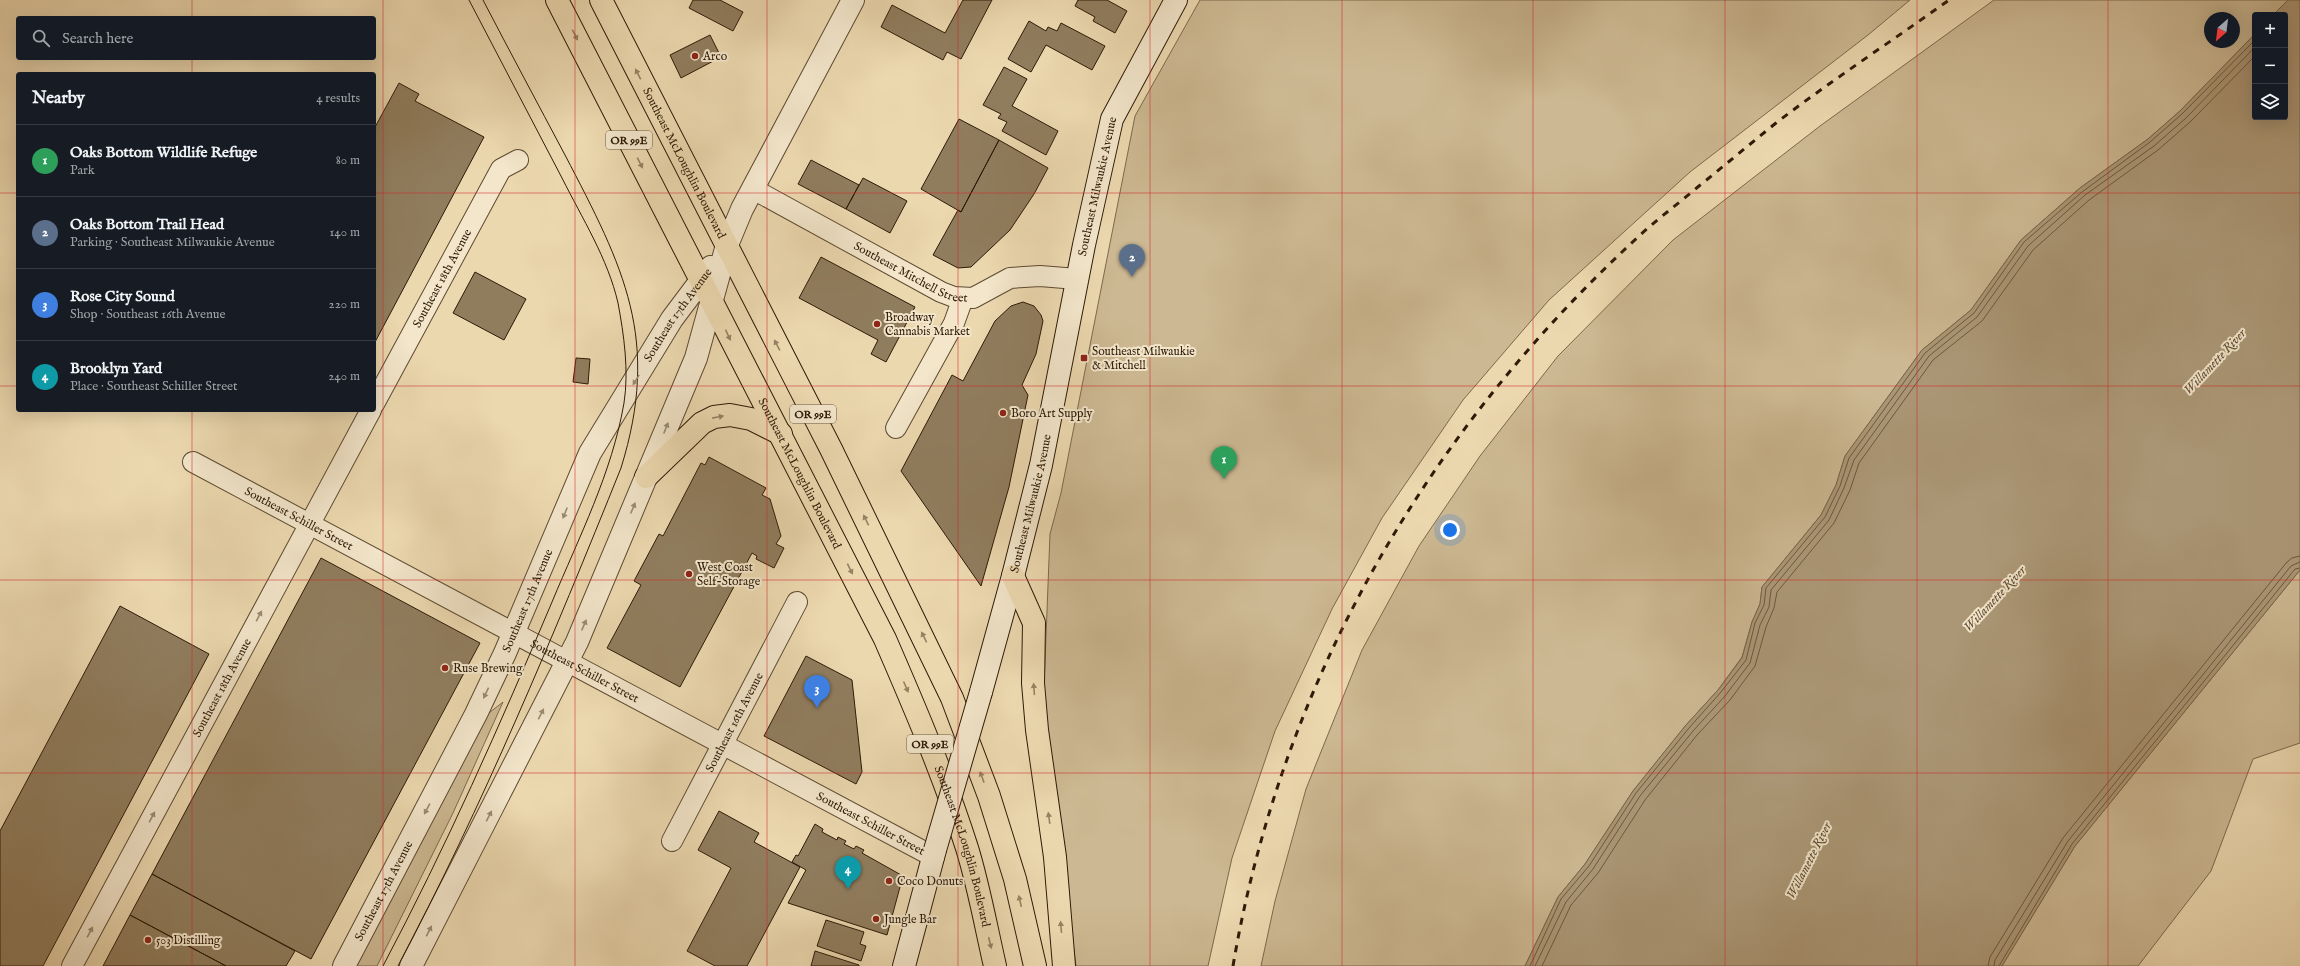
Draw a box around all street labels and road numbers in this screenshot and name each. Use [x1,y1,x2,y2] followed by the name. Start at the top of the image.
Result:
[639,85,729,242] street label: Southeast McLoughlin Boulevard
[1075,115,1120,257] street label: Southeast Milwaukie Avenue
[606,131,652,149] road number: OR 99E
[410,226,475,330] street label: Southeast 18th Avenue
[851,239,968,306] street label: Southeast Mitchell Street
[641,265,716,365] street label: Southeast 17th Avenue
[755,395,845,552] street label: Southeast McLoughlin Boulevard
[790,405,836,423] road number: OR 99E
[1007,432,1055,575] street label: Southeast Milwaukie Avenue
[242,484,355,554] street label: Southeast Schiller Street
[499,546,557,655] street label: Southeast 17th Avenue
[189,636,255,740] street label: Southeast 18th Avenue
[528,636,641,706] street label: Southeast Schiller Street
[702,670,767,775] street label: Southeast 16th Avenue
[907,735,953,753] road number: OR 99E
[931,764,993,929] street label: Southeast McLoughlin Boulevard
[814,789,927,859] street label: Southeast Schiller Street
[352,838,416,944] street label: Southeast 17th Avenue

